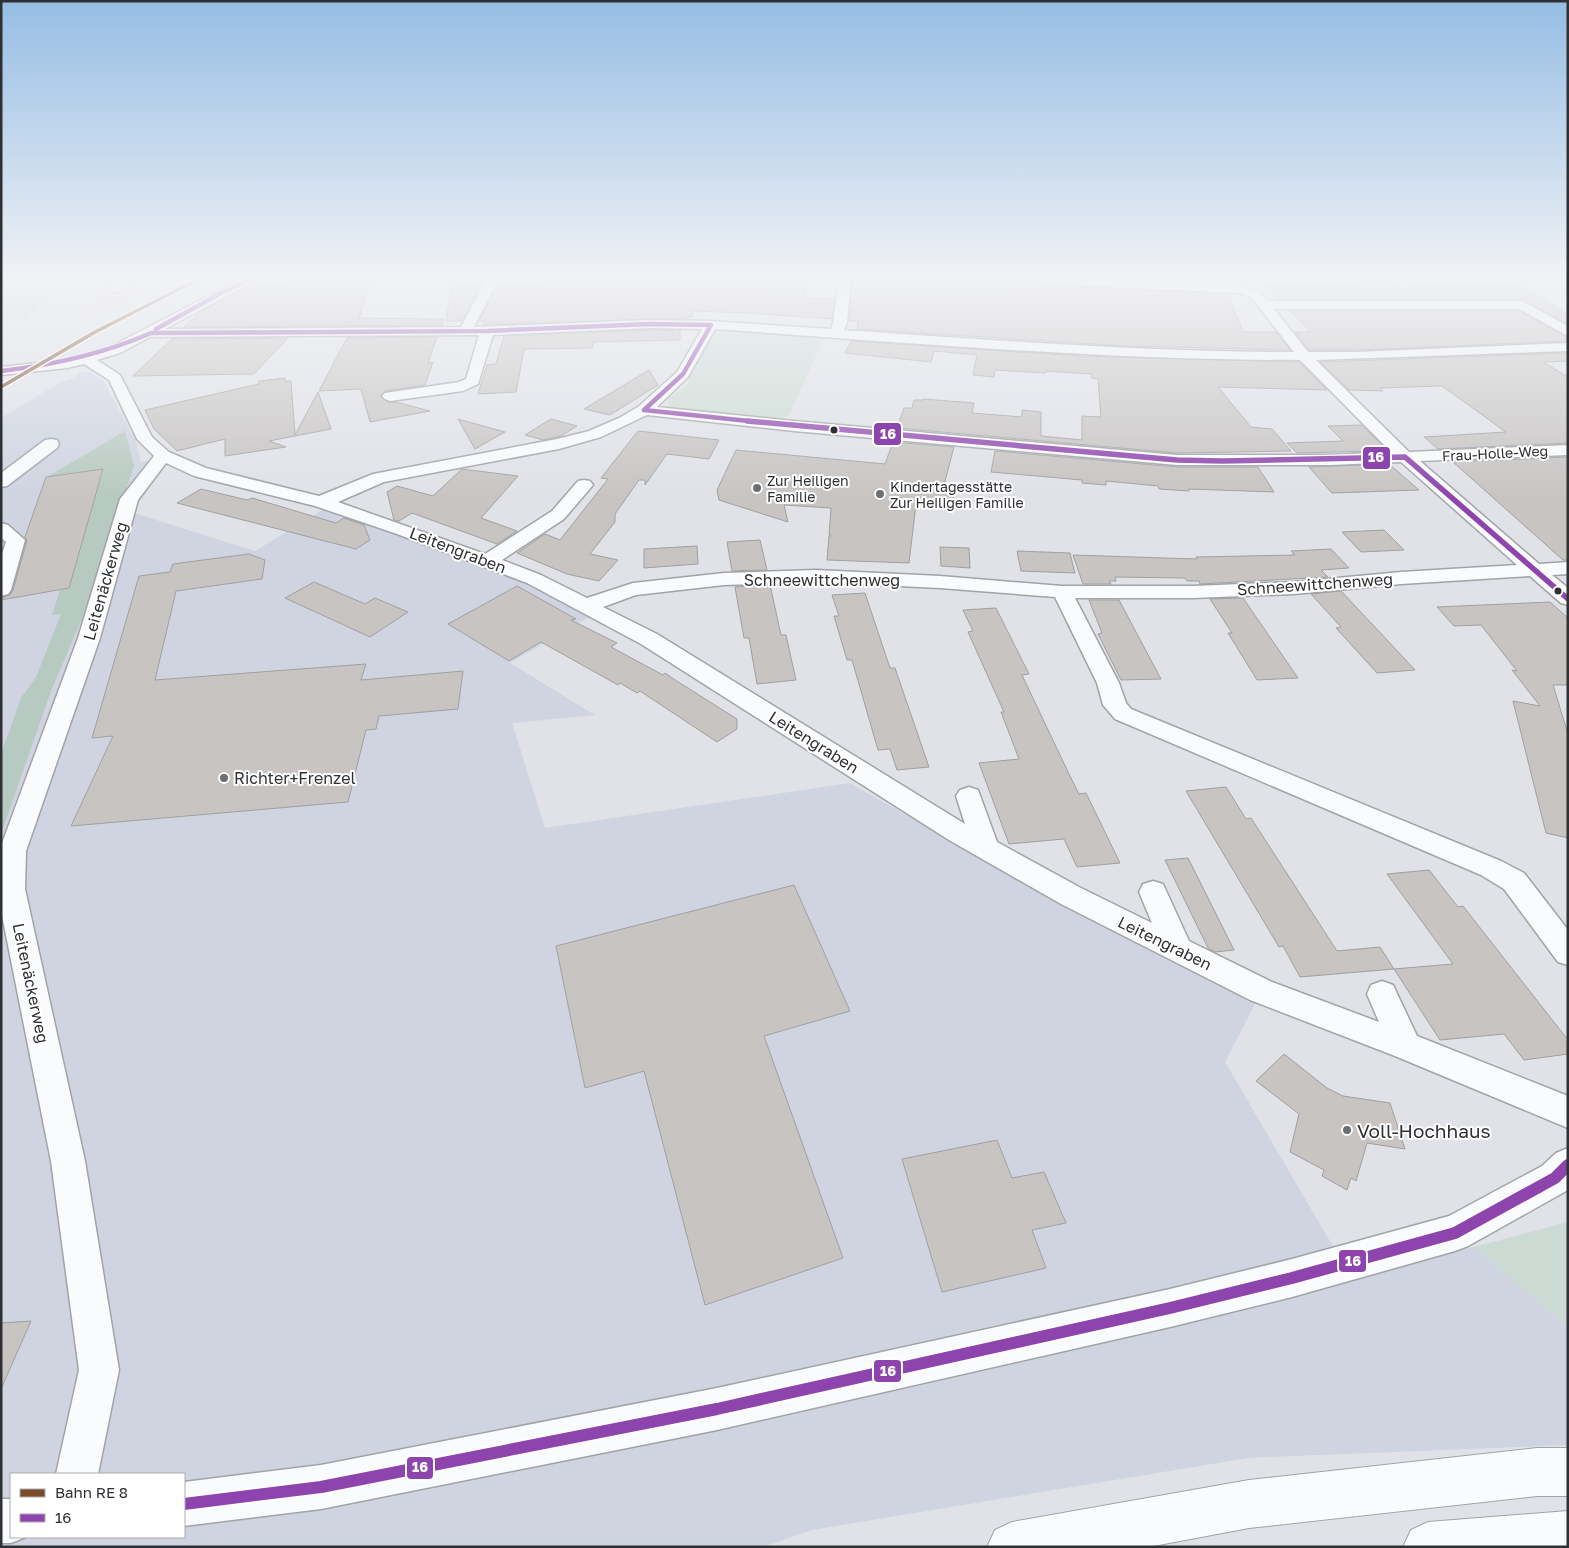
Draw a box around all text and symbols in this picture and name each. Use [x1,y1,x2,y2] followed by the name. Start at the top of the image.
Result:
[873,422,902,446] line badge: 16
[829,425,839,435] unlabelled marker
[880,425,896,442] text: 16
[1441,442,1549,464] street label: Frau-Holle-Weg
[1362,446,1391,470] line badge: 16
[1368,448,1384,465] text: 16
[767,472,849,505] place label: Zur Heiligen Familie
[890,478,1024,511] place label: Kindertagesstätte Zur Heiligen Familie
[751,482,763,494] marker: Zur Heiligen Familie
[874,488,886,500] marker: Kindertagesstätte Zur Heiligen Familie
[79,519,131,643] street label: Leitenäckerweg
[407,522,509,578] street label: Leitengraben
[1236,569,1394,599] street label: Schneewittchenweg
[744,570,900,590] street label: Schneewittchenweg
[1553,586,1563,596] unlabelled marker
[765,707,863,777] street label: Leitengraben
[234,768,356,788] place label: Richter+Frenzel
[218,772,230,784] marker: Richter+Frenzel
[1115,912,1215,974] street label: Leitengraben
[9,921,53,1045] street label: Leitenäckerweg
[1357,1119,1490,1142] place label: Voll-Hochhaus
[1341,1124,1353,1136] marker: Voll-Hochhaus
[1338,1249,1367,1273] line badge: 16
[1345,1252,1361,1269] text: 16
[873,1359,902,1383] line badge: 16
[880,1362,896,1379] text: 16
[406,1456,434,1480] line badge: 16
[412,1458,428,1475] text: 16
[10,1473,185,1538] legend
[55,1483,128,1501] text: Bahn RE 8
[55,1508,71,1526] text: 16

